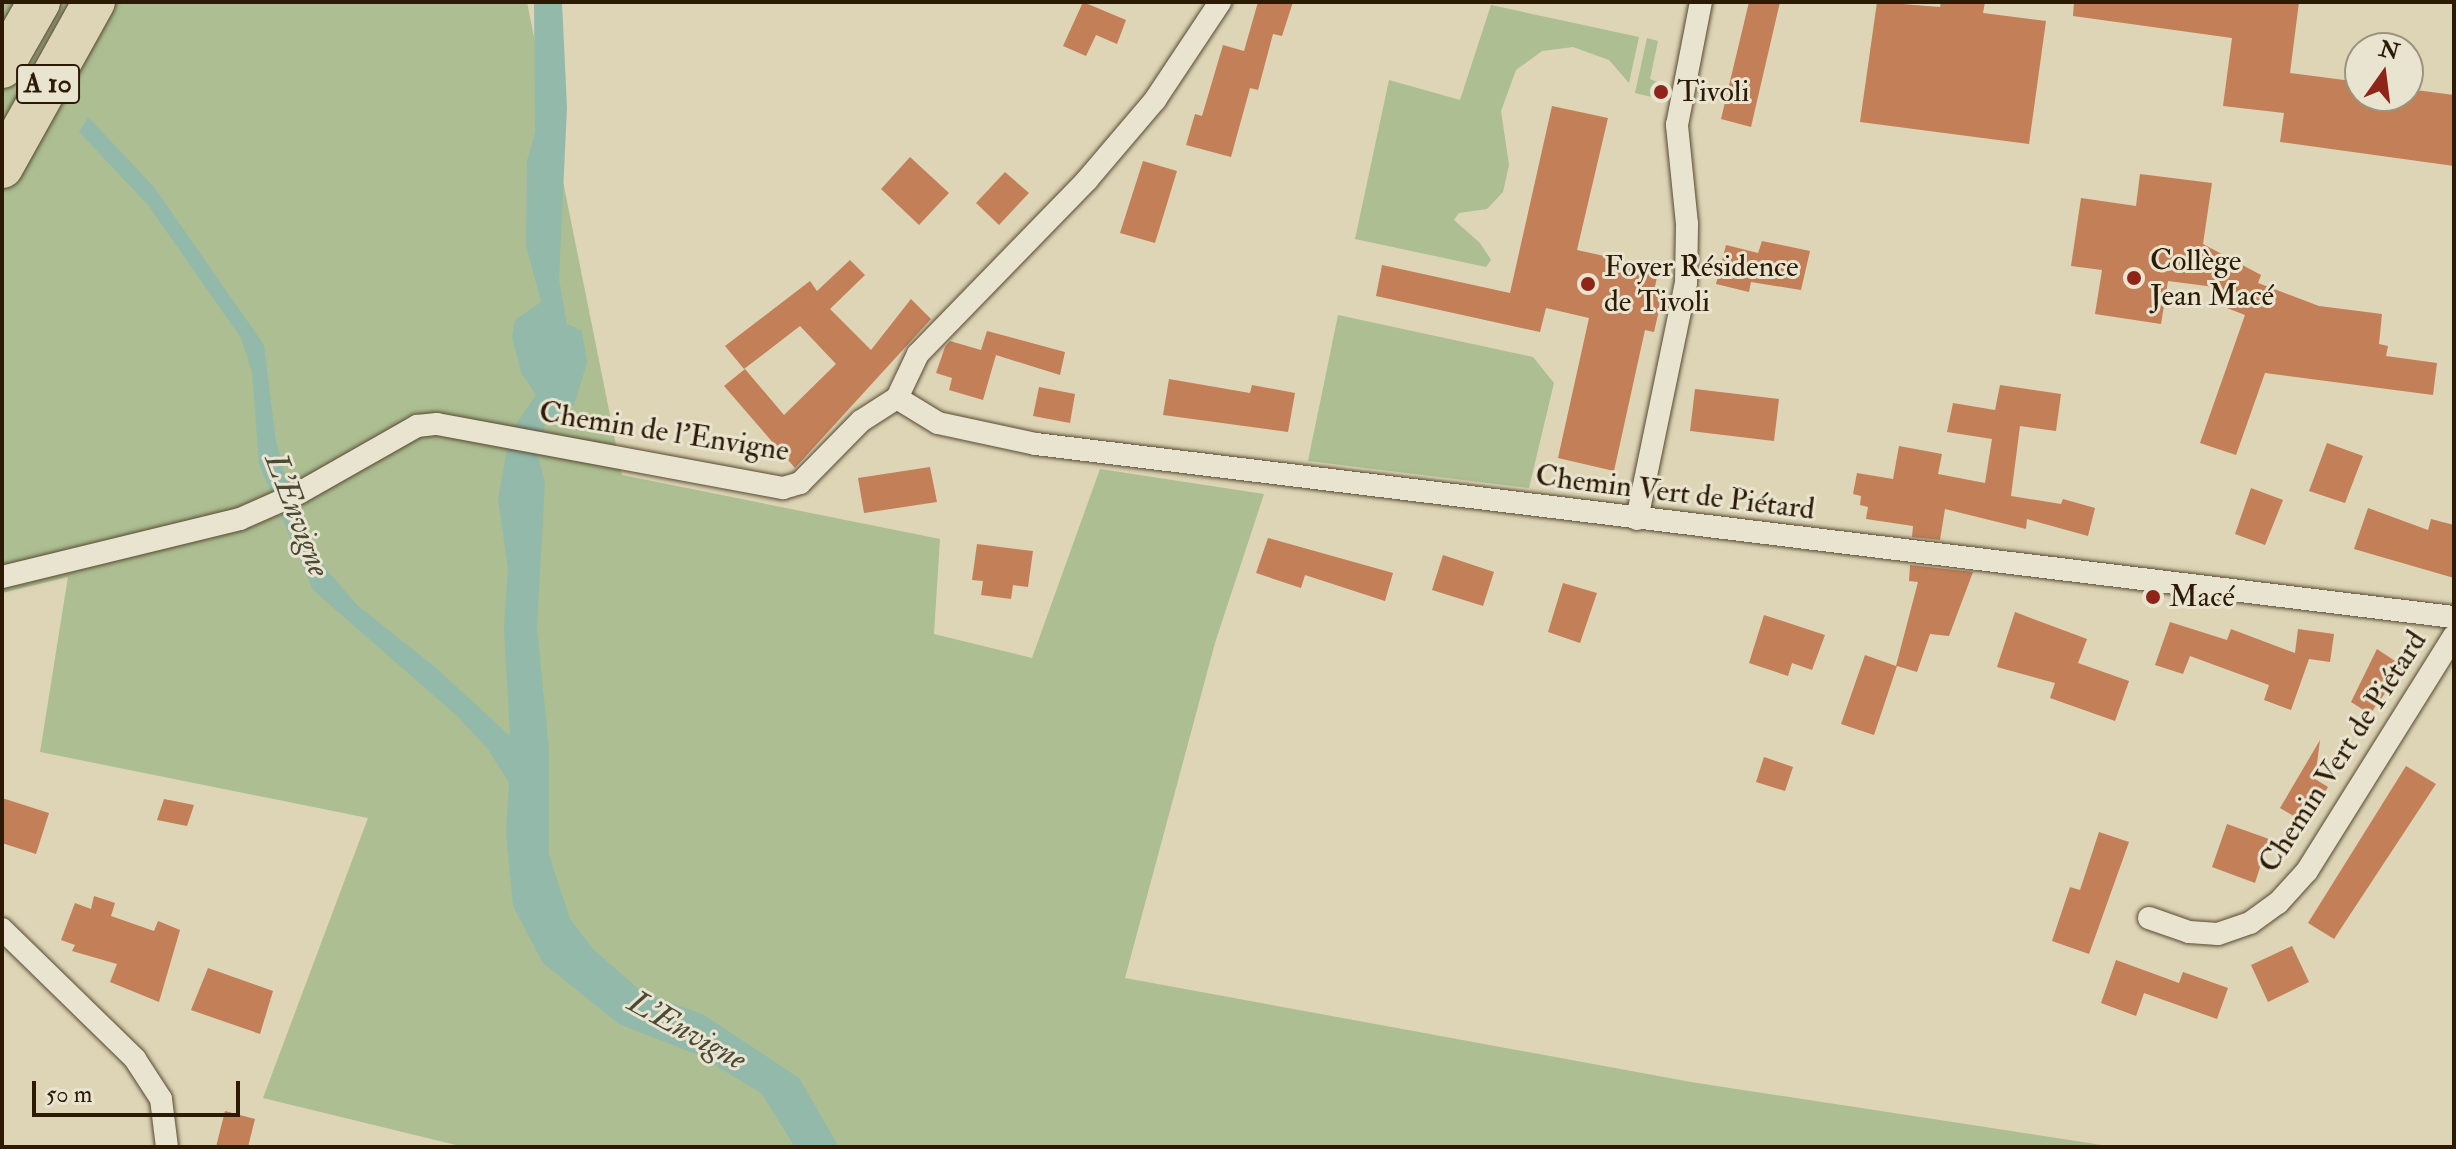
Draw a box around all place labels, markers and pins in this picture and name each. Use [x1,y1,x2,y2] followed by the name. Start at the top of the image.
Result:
[1677,74,1749,110] place label: Tivoli
[1652,83,1670,101] marker: Tivoli
[2150,243,2274,314] place label: Collège Jean Macé
[1604,249,1799,320] place label: Foyer Résidence de Tivoli
[2125,269,2143,287] marker: Collège Jean Macé
[1579,275,1597,293] marker: Foyer Résidence de Tivoli
[2169,579,2235,615] place label: Macé
[2144,588,2162,606] marker: Macé

